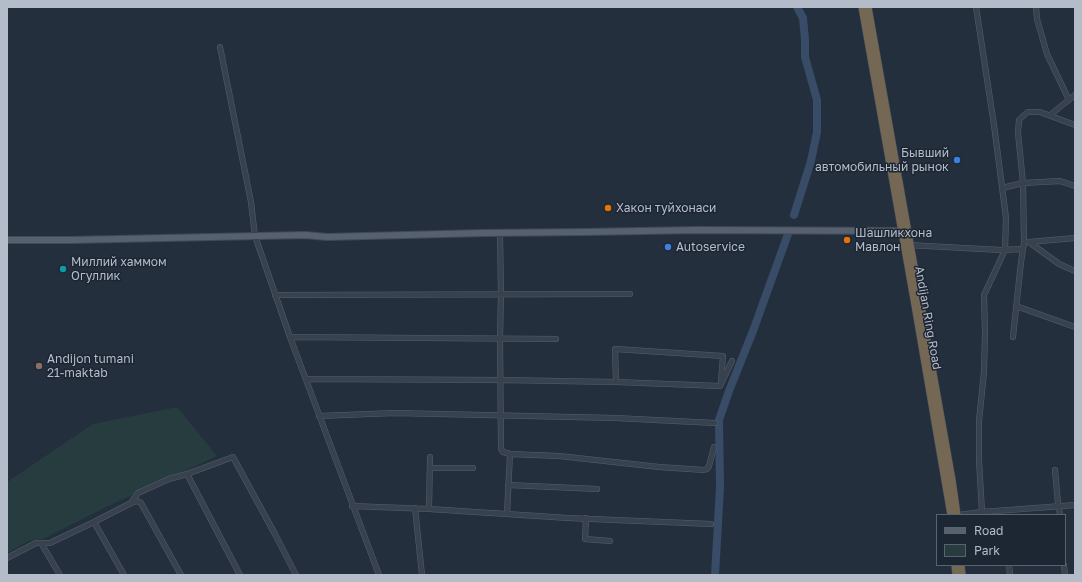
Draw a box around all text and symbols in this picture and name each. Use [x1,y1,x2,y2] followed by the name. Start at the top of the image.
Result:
[815,146,949,174] place label: Бывший автомобильный рынок
[952,155,962,165] marker: Бывший автомобильный рынок
[616,201,716,215] place label: Хакон туйхонаси
[603,203,613,213] marker: Хакон туйхонаси
[855,226,932,254] place label: Шашликхона Мавлон
[842,235,852,245] marker: Шашликхона Мавлон
[676,240,745,254] place label: Autoservice
[663,242,673,252] marker: Autoservice
[71,255,167,283] place label: Миллий хаммом Огуллик
[58,264,68,274] marker: Миллий хаммом Огуллик
[912,265,944,371] street label: Andijan Ring Road
[47,352,134,380] place label: Andijon tumani 21-maktab
[34,361,44,371] marker: Andijon tumani 21-maktab
[936,514,1066,566] legend
[974,523,1003,538] text: Road
[974,543,1000,558] text: Park

